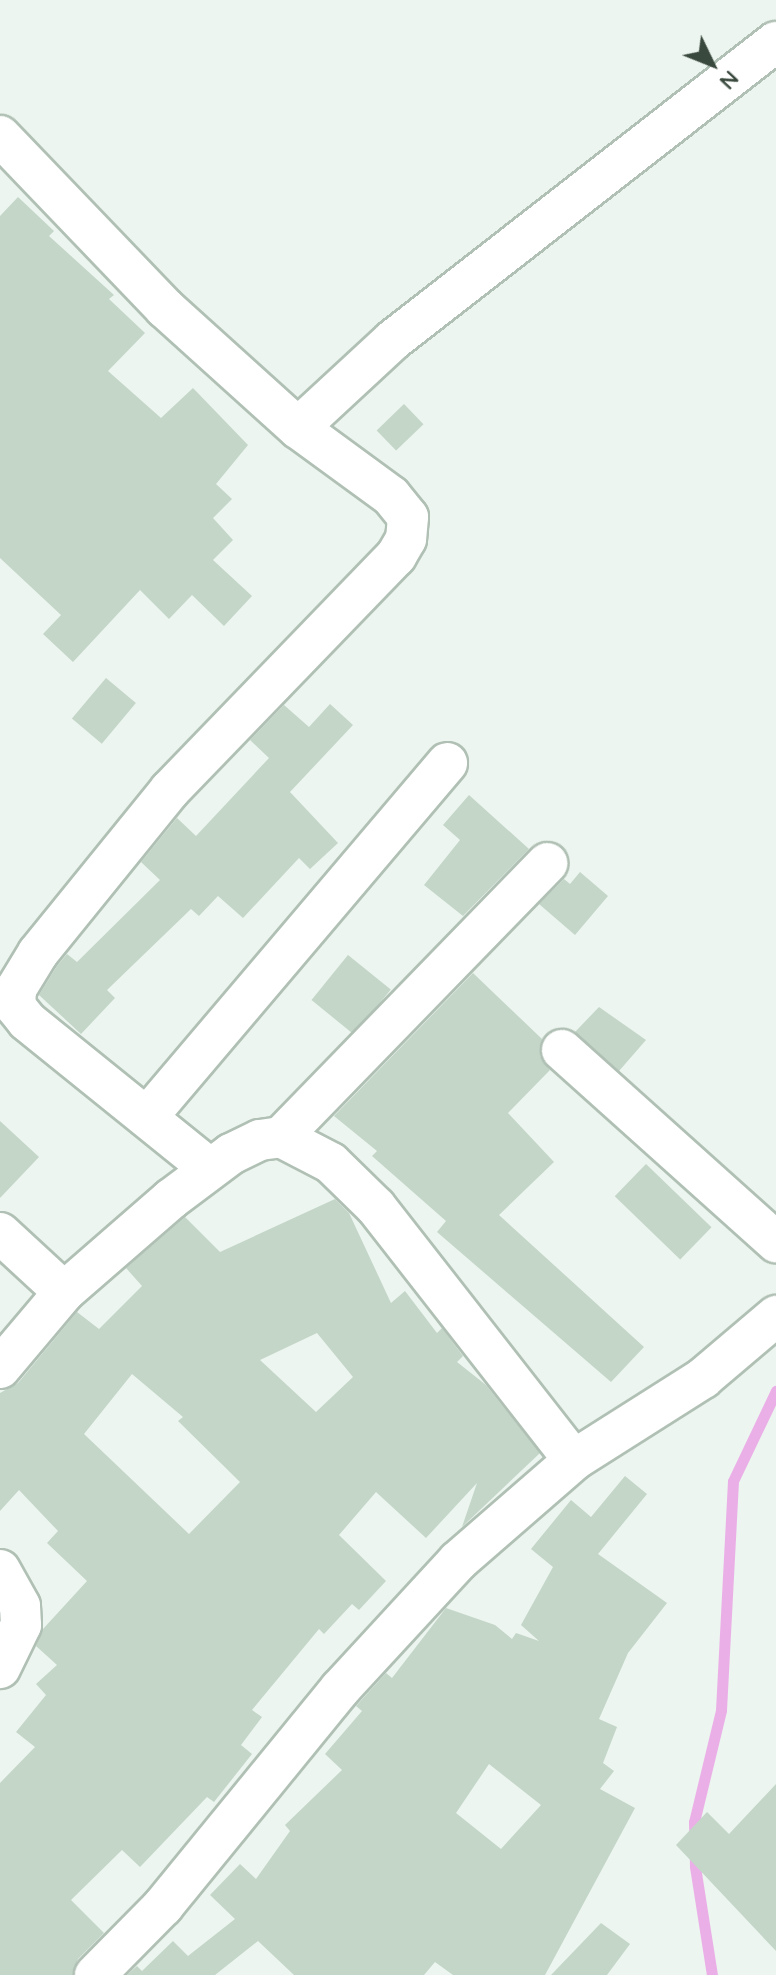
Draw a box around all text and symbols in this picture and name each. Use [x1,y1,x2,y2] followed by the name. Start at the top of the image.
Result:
[672,24,752,104] north arrow
[714,65,745,96] text: N

